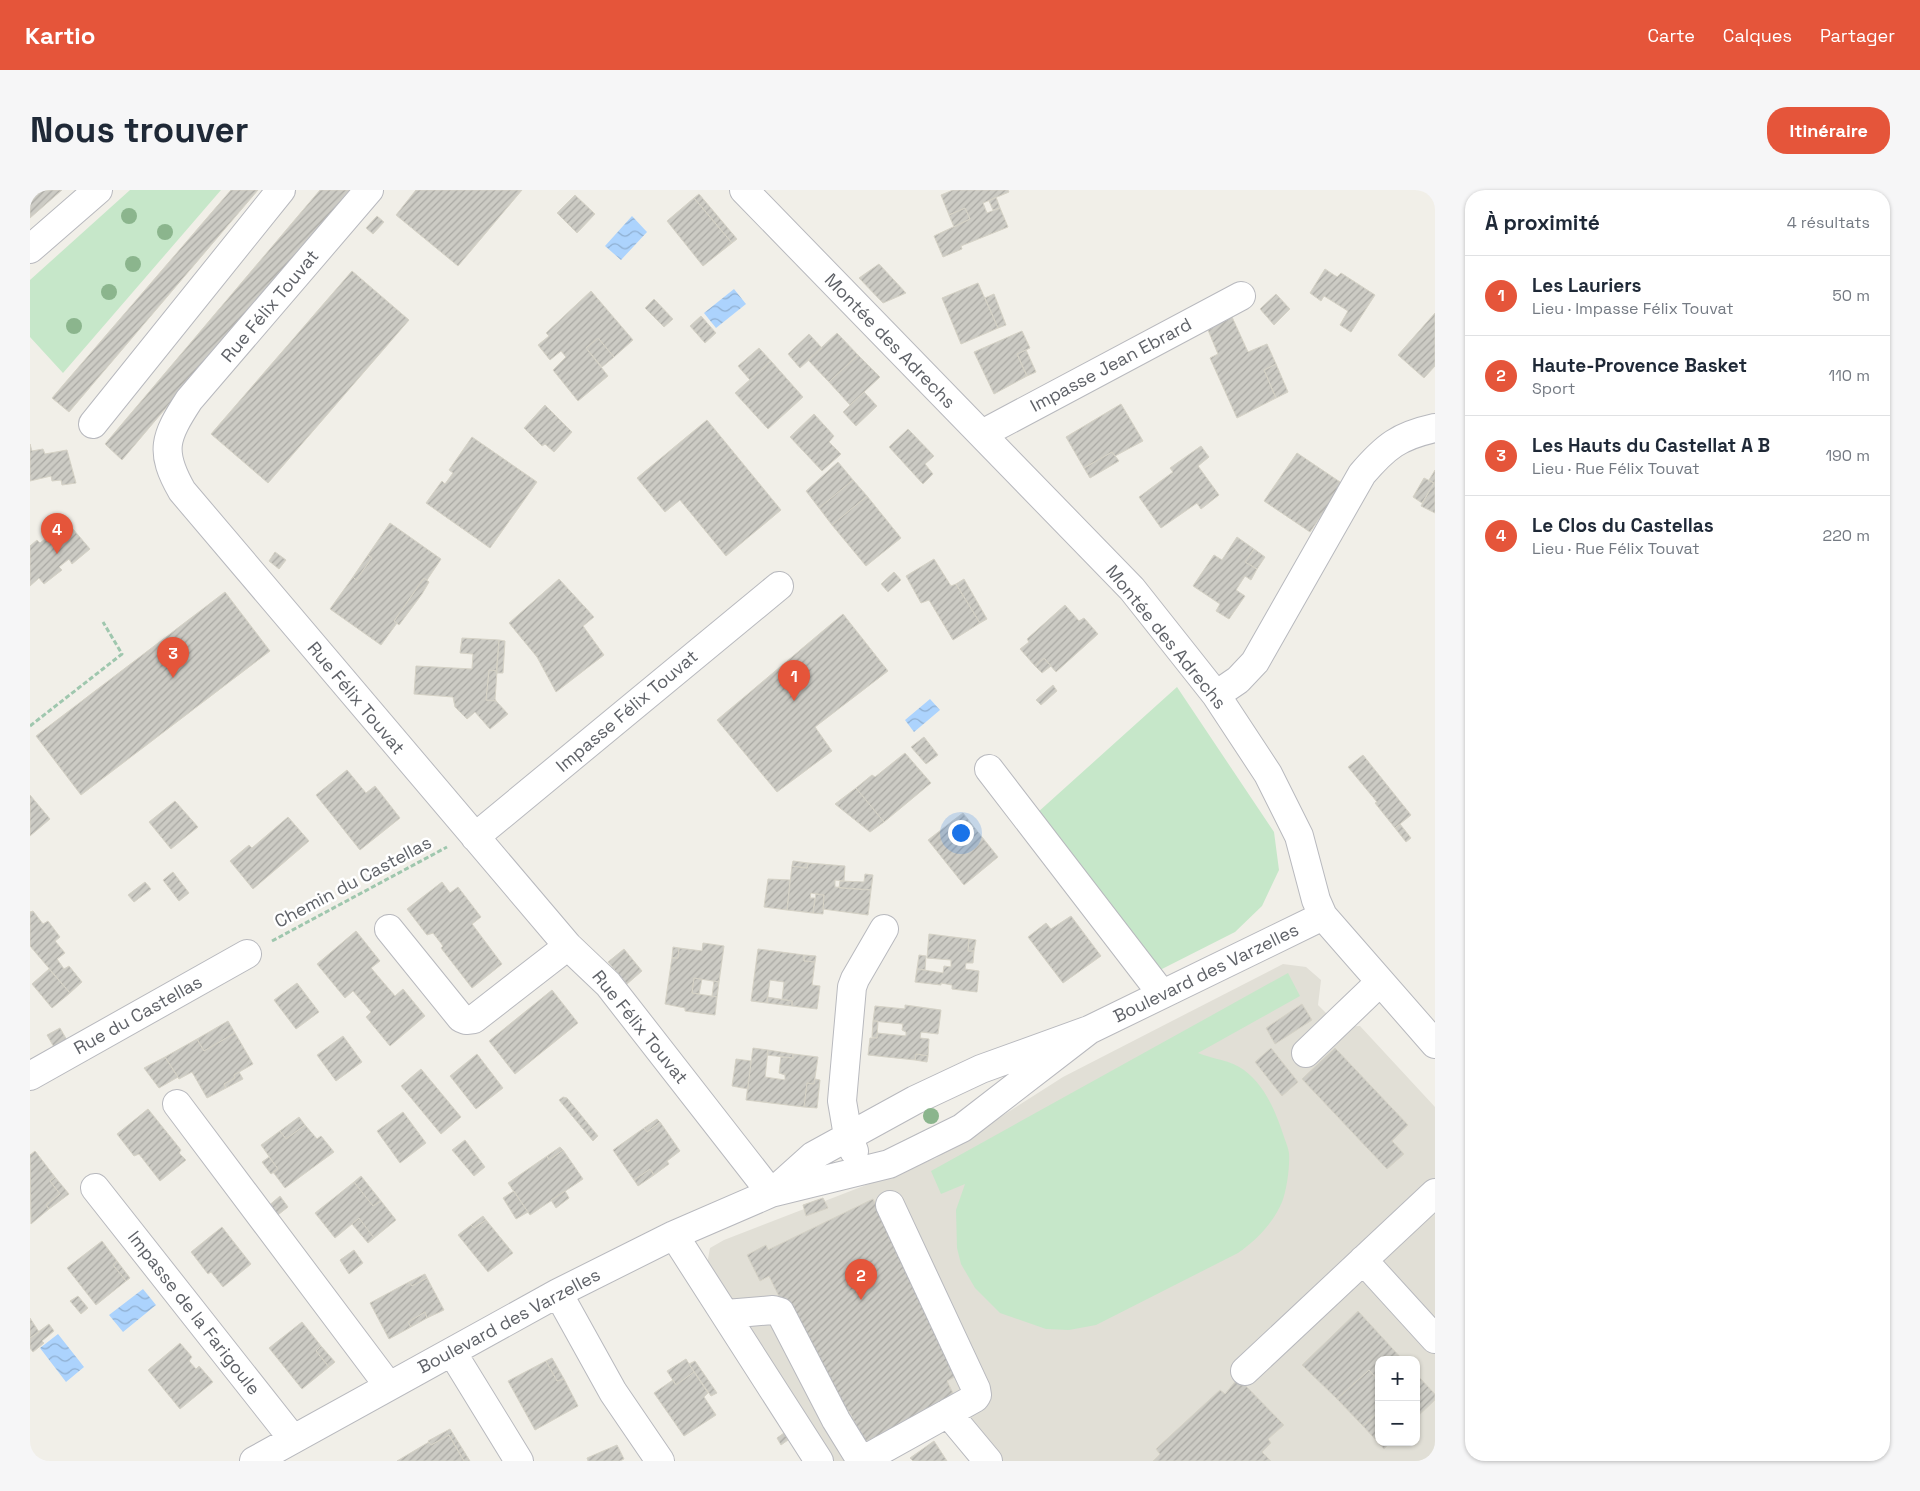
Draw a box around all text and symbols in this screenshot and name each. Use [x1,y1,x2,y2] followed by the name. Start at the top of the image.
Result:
[25,20,95,51] text: Kartio
[1648,24,1695,47] text: Carte
[1723,24,1792,47] text: Calques
[1820,24,1895,47] text: Partager
[1767,107,1890,154] button: Itinéraire
[30,108,249,152] text: Nous trouver
[1485,209,1600,236] text: À proximité
[1787,212,1870,233] text: 4 résultats
[216,245,323,367] street label: Rue Félix Touvat
[820,268,961,413] street label: Montée des Adrechs
[1532,273,1642,298] text: Les Lauriers
[1497,285,1505,306] text: 1
[1832,285,1870,306] text: 50 m
[1532,298,1734,319] text: Lieu · Impasse Félix Touvat
[1026,312,1195,417] street label: Impasse Jean Ebrard
[1532,353,1747,378] text: Haute-Provence Basket
[1496,365,1506,386] text: 2
[1828,365,1870,386] text: 110 m
[1532,378,1575,399] text: Sport
[1532,433,1770,458] text: Les Hauts du Castellat A B
[1496,445,1506,466] text: 3
[1825,445,1870,466] text: 190 m
[1532,458,1700,479] text: Lieu · Rue Félix Touvat
[41,513,73,554] pin: 4
[1532,513,1714,538] text: Le Clos du Castellas
[1496,525,1506,546] text: 4
[1823,525,1870,546] text: 220 m
[1532,538,1700,559] text: Lieu · Rue Félix Touvat
[1101,560,1232,713] street label: Montée des Adrechs
[157,637,189,678] pin: 3
[303,637,410,759] street label: Rue Félix Touvat
[551,644,702,777] street label: Impasse Félix Touvat
[778,660,810,701] pin: 1
[948,820,974,846] your location
[270,830,435,933] street label: Chemin du Castellas
[1109,918,1302,1028] street label: Boulevard des Varzelles
[587,965,693,1088] street label: Rue Félix Touvat
[70,970,206,1059] street label: Rue du Castellas
[123,1226,266,1399] street label: Impasse de la Farigoule
[845,1259,877,1300] pin: 2
[413,1263,604,1379] street label: Boulevard des Varzelles
[1375,1356,1420,1446] map controls
[1375,1356,1420,1401] button: +
[1375,1401,1420,1446] button: −

